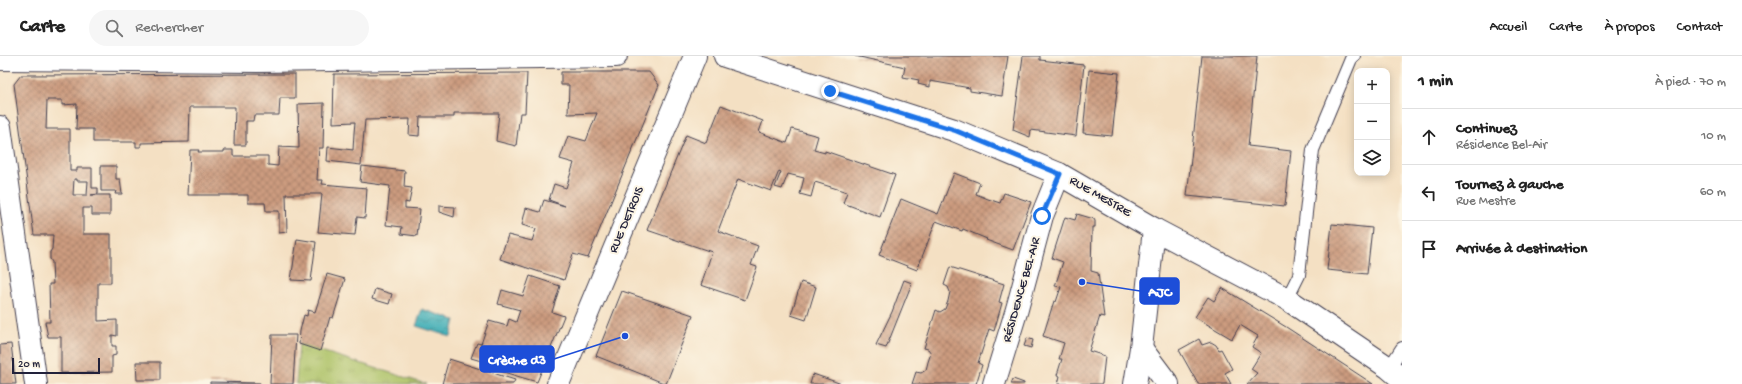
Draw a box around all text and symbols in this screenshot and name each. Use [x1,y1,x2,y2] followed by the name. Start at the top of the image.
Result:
[89,10,369,46] search box
[20,16,65,39] text: Carte
[103,17,125,39] icon: search
[135,19,203,37] text: Rechercher
[1490,19,1527,36] text: Accueil
[1549,19,1583,36] text: Carte
[1605,19,1655,36] text: À propos
[1677,19,1722,36] text: Contact
[1354,68,1390,176] map controls
[1354,68,1390,104] button: +
[1418,72,1453,92] text: 1 min
[1655,75,1726,90] text: À pied · 70 m
[821,82,839,100] route end
[1354,104,1390,140] button: −
[1456,120,1517,138] text: Continuez
[1418,126,1440,148] icon: ahead
[1701,129,1726,144] text: 10 m
[1456,138,1547,153] text: Résidence Bel-Air
[1354,140,1390,176] button: layers
[1067,173,1134,221] street label: RUE MESTRE
[1456,176,1564,194] text: Tournez à gauche
[1418,182,1440,204] icon: left
[606,184,648,256] street label: RUE DETROIS
[1700,185,1726,200] text: 60 m
[1456,194,1516,209] text: Rue Mestre
[1033,207,1051,225] route start
[999,234,1044,344] street label: RÉSIDENCE BEL-AIR
[1418,238,1440,260] icon: arrive
[1456,240,1587,258] text: Arrivée à destination
[1140,278,1179,304] callout: AJC
[1147,285,1173,302] text: AJC
[480,346,554,372] callout: Crèche d3
[487,353,546,370] text: Crèche d3
[12,356,100,375] scale bar
[18,359,40,371] text: 20 m

